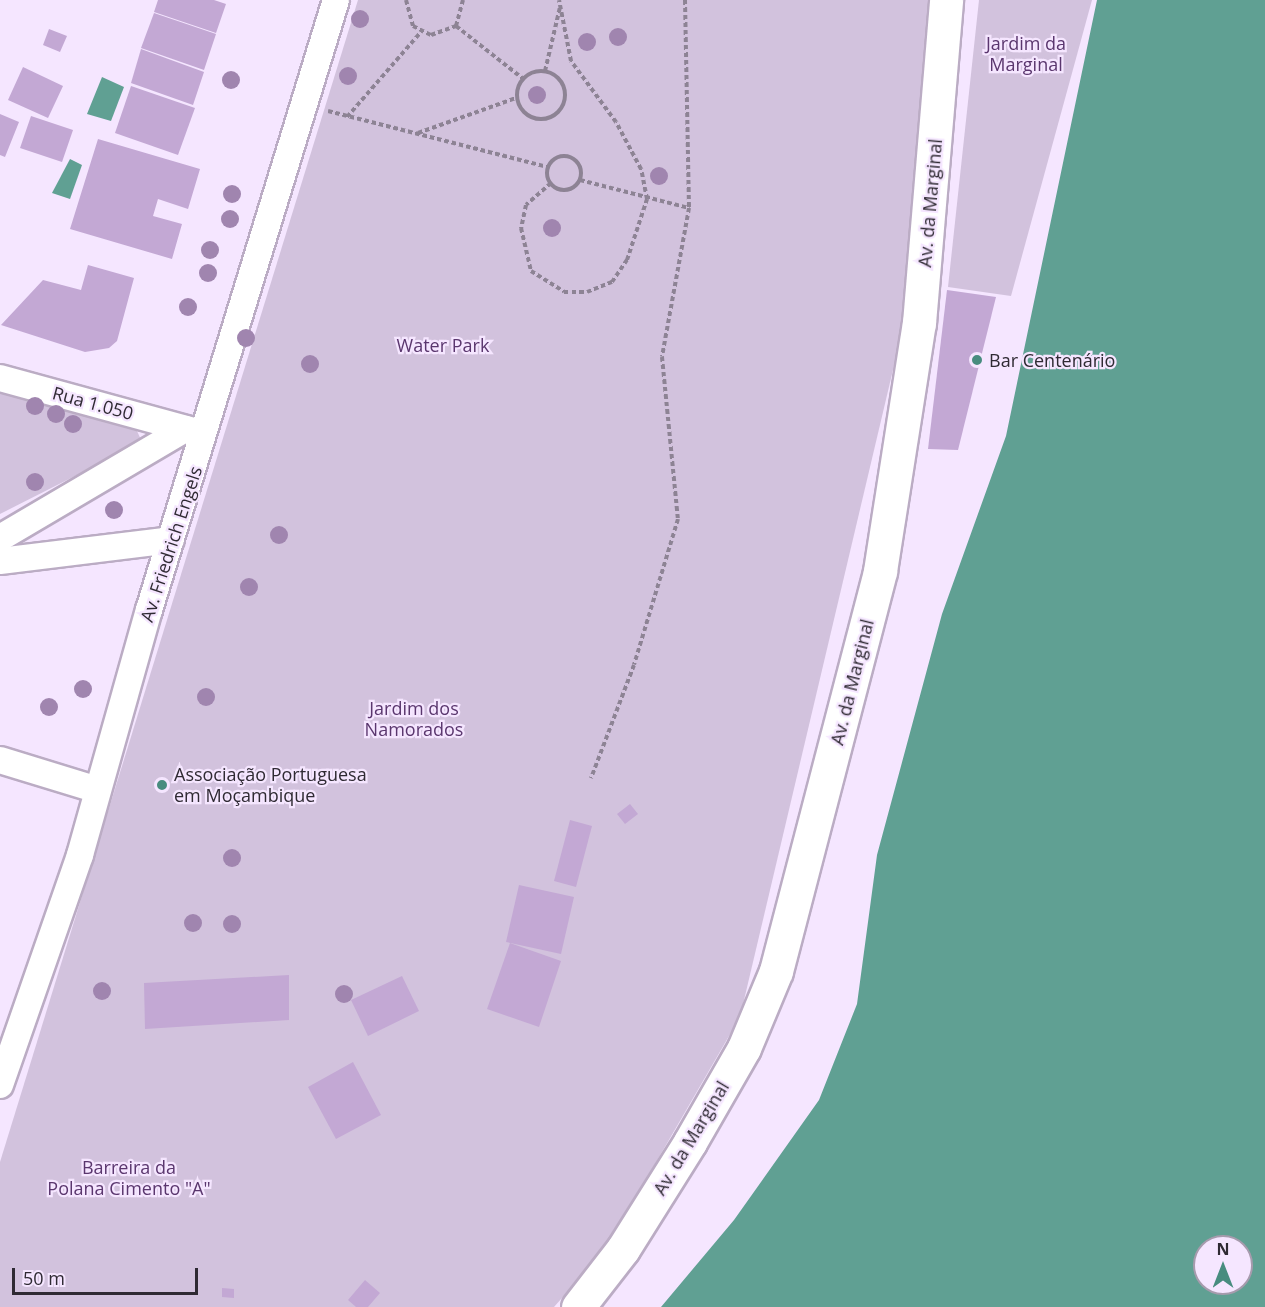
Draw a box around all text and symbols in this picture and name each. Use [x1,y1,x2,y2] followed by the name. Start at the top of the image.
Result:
[986,33,1066,76] park label: Jardim da Marginal
[914,138,946,268] street label: Av. da Marginal
[397,334,489,356] park label: Water Park
[989,349,1115,371] place label: Bar Centenário
[970,353,984,367] marker: Bar Centenário
[50,382,136,424] street label: Rua 1.050
[136,463,206,625] street label: Av. Friedrich Engels
[826,617,878,747] street label: Av. da Marginal
[365,698,463,740] park label: Jardim dos Namorados
[174,764,367,806] place label: Associação Portuguesa em Moçambique
[155,778,169,792] marker: Associação Portuguesa em Moçambique
[649,1077,733,1199] street label: Av. da Marginal
[47,1157,211,1200] park label: Barreira da Polana Cimento "A"
[1193,1235,1253,1295] north arrow
[1216,1238,1230,1260] text: N
[15,1256,201,1294] scale bar
[23,1266,65,1290] text: 50 m

